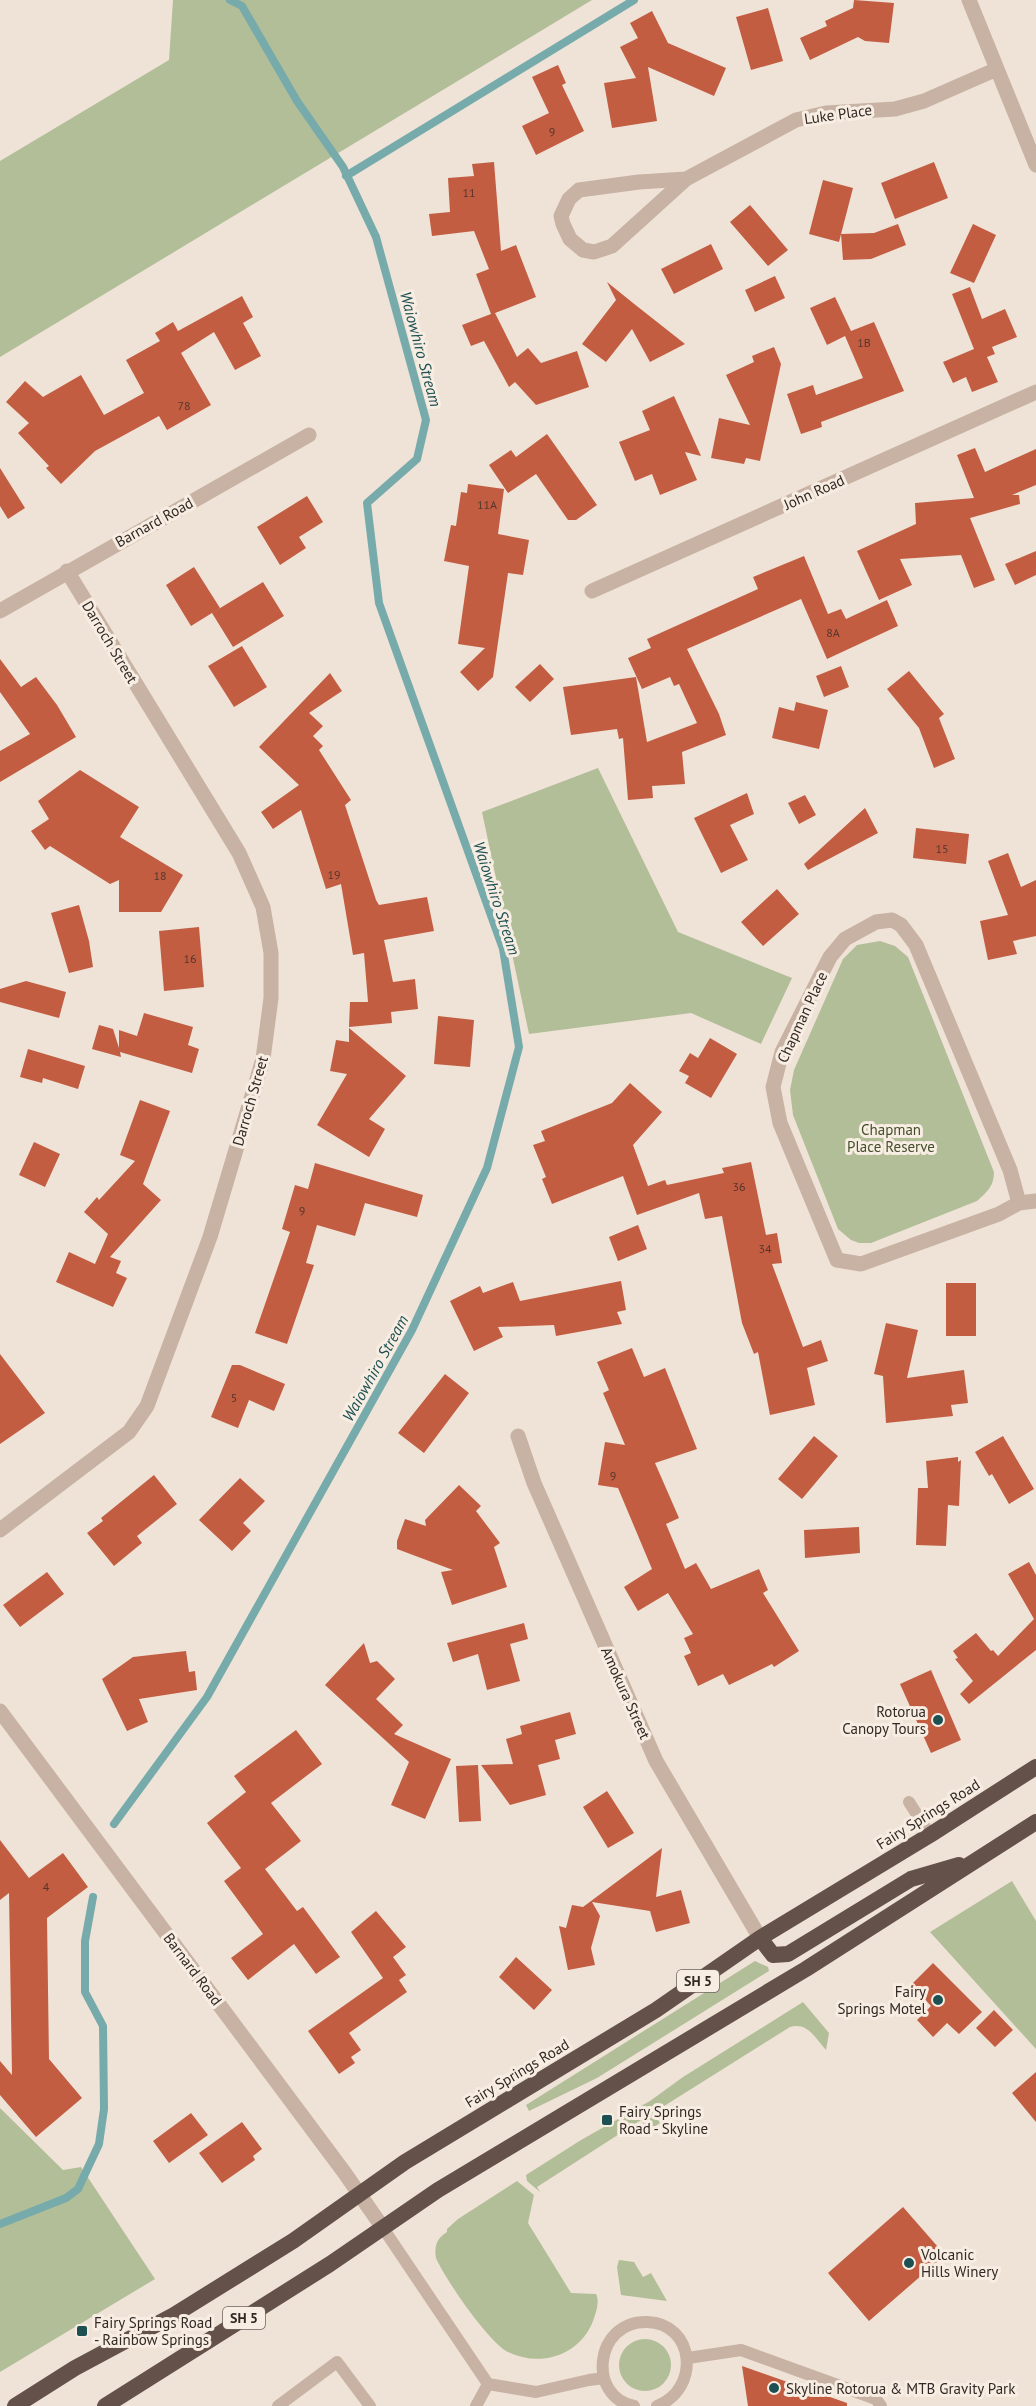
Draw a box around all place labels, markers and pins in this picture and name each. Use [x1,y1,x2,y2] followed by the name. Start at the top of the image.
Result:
[842,1702,926,1738] place label: Rotorua Canopy Tours
[931,1713,945,1727] marker: Rotorua Canopy Tours
[837,1982,927,2018] place label: Fairy Springs Motel
[931,1993,945,2007] marker: Fairy Springs Motel
[619,2102,708,2138] place label: Fairy Springs Road - Skyline
[600,2113,614,2127] marker: Fairy Springs Road - Skyline
[920,2245,998,2281] place label: Volcanic Hills Winery
[902,2256,916,2270] marker: Volcanic Hills Winery
[94,2313,212,2349] place label: Fairy Springs Road - Rainbow Springs
[75,2324,89,2338] marker: Fairy Springs Road - Rainbow Springs
[786,2379,1016,2398] place label: Skyline Rotorua & MTB Gravity Park
[767,2381,781,2395] marker: Skyline Rotorua & MTB Gravity Park

